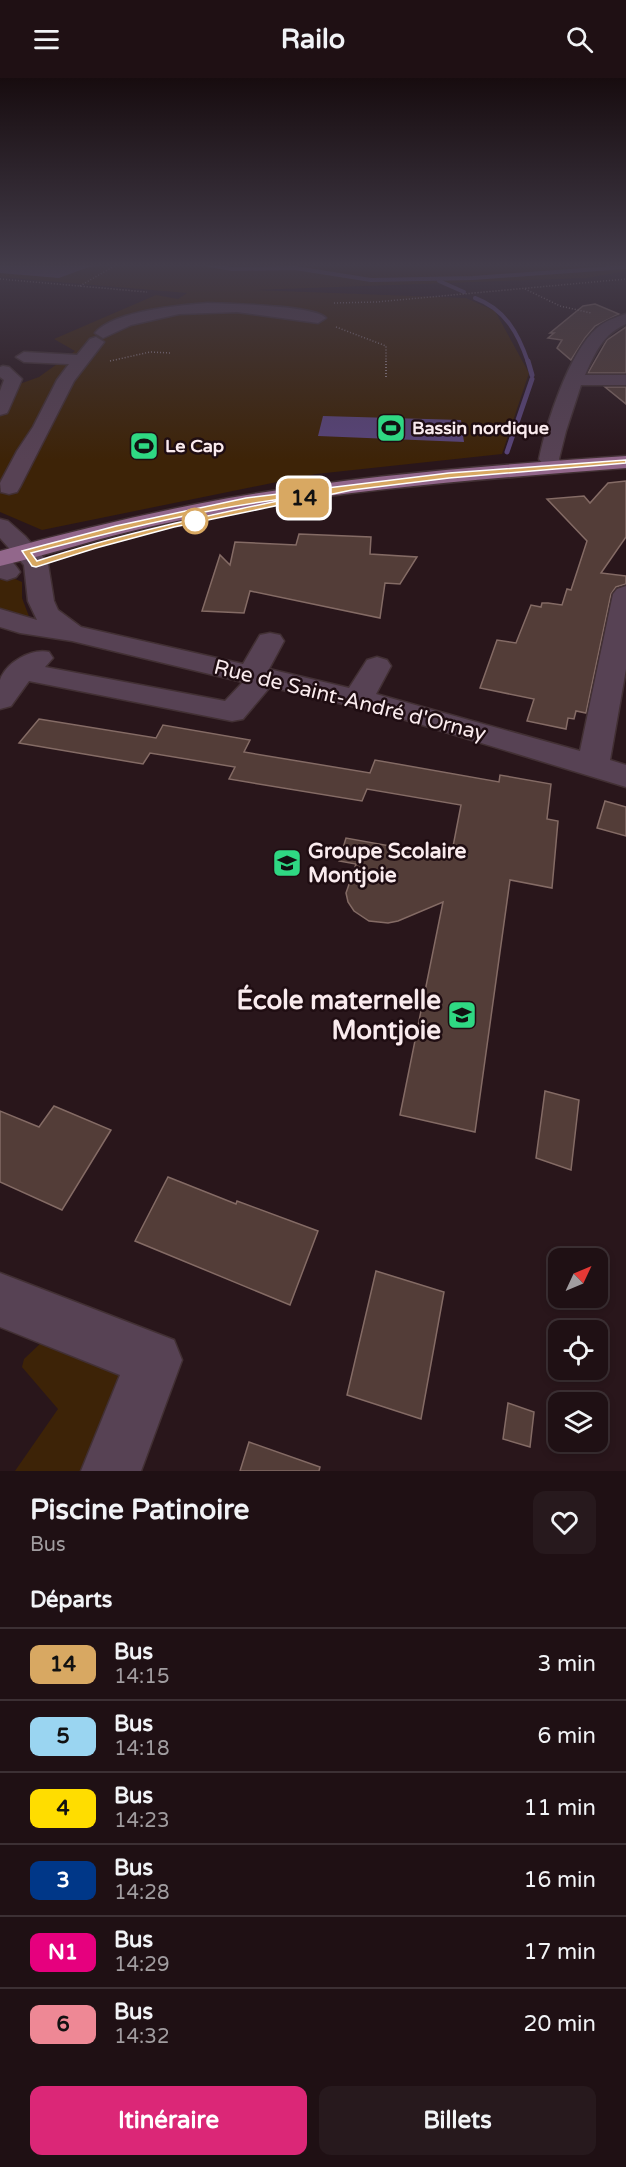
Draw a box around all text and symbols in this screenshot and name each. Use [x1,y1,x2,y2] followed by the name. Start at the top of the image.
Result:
[30,23,63,56] icon: menu
[281,23,345,56] text: Railo
[563,23,596,56] icon: search
[375,412,407,444] sports icon: Bassin nordique
[412,417,549,439] place label: Bassin nordique
[128,430,160,462] sports icon: Le Cap
[165,435,224,457] place label: Le Cap
[277,478,331,518] line badge: 14
[291,486,317,511] text: 14
[182,508,208,534] unlabelled marker
[211,655,489,746] street label: Rue de Saint-André d'Ornay
[308,839,467,888] place label: Groupe Scolaire Montjoie
[271,847,303,879] school or university icon: Groupe Scolaire Montjoie
[236,984,441,1046] place label: École maternelle Montjoie
[446,999,478,1031] school or university icon: École maternelle Montjoie
[548,1248,608,1308] north arrow
[548,1248,608,1452] map controls
[548,1320,608,1380] button: locate
[548,1392,608,1452] button: layers
[533,1491,596,1554] button: heart
[30,1493,249,1527] text: Piscine Patinoire
[30,1533,66,1557] text: Bus
[30,1587,112,1613] text: Départs
[114,1639,153,1665] text: Bus
[537,1651,596,1677] text: 3 min
[50,1652,76,1677] text: 14
[114,1665,169,1689] text: 14:15
[114,1711,153,1737] text: Bus
[537,1723,596,1749] text: 6 min
[56,1724,70,1749] text: 5
[114,1737,169,1761] text: 14:18
[114,1783,153,1809] text: Bus
[524,1795,596,1821] text: 11 min
[56,1796,70,1821] text: 4
[114,1809,169,1833] text: 14:23
[114,1855,153,1881] text: Bus
[524,1867,596,1893] text: 16 min
[56,1868,70,1893] text: 3
[114,1881,169,1905] text: 14:28
[114,1927,153,1953] text: Bus
[524,1939,596,1965] text: 17 min
[48,1940,78,1965] text: N1
[114,1953,169,1977] text: 14:29
[114,1999,153,2025] text: Bus
[524,2011,596,2037] text: 20 min
[56,2012,70,2037] text: 6
[114,2025,169,2049] text: 14:32
[30,2086,307,2155] button: Itinéraire
[319,2086,596,2155] button: Billets

